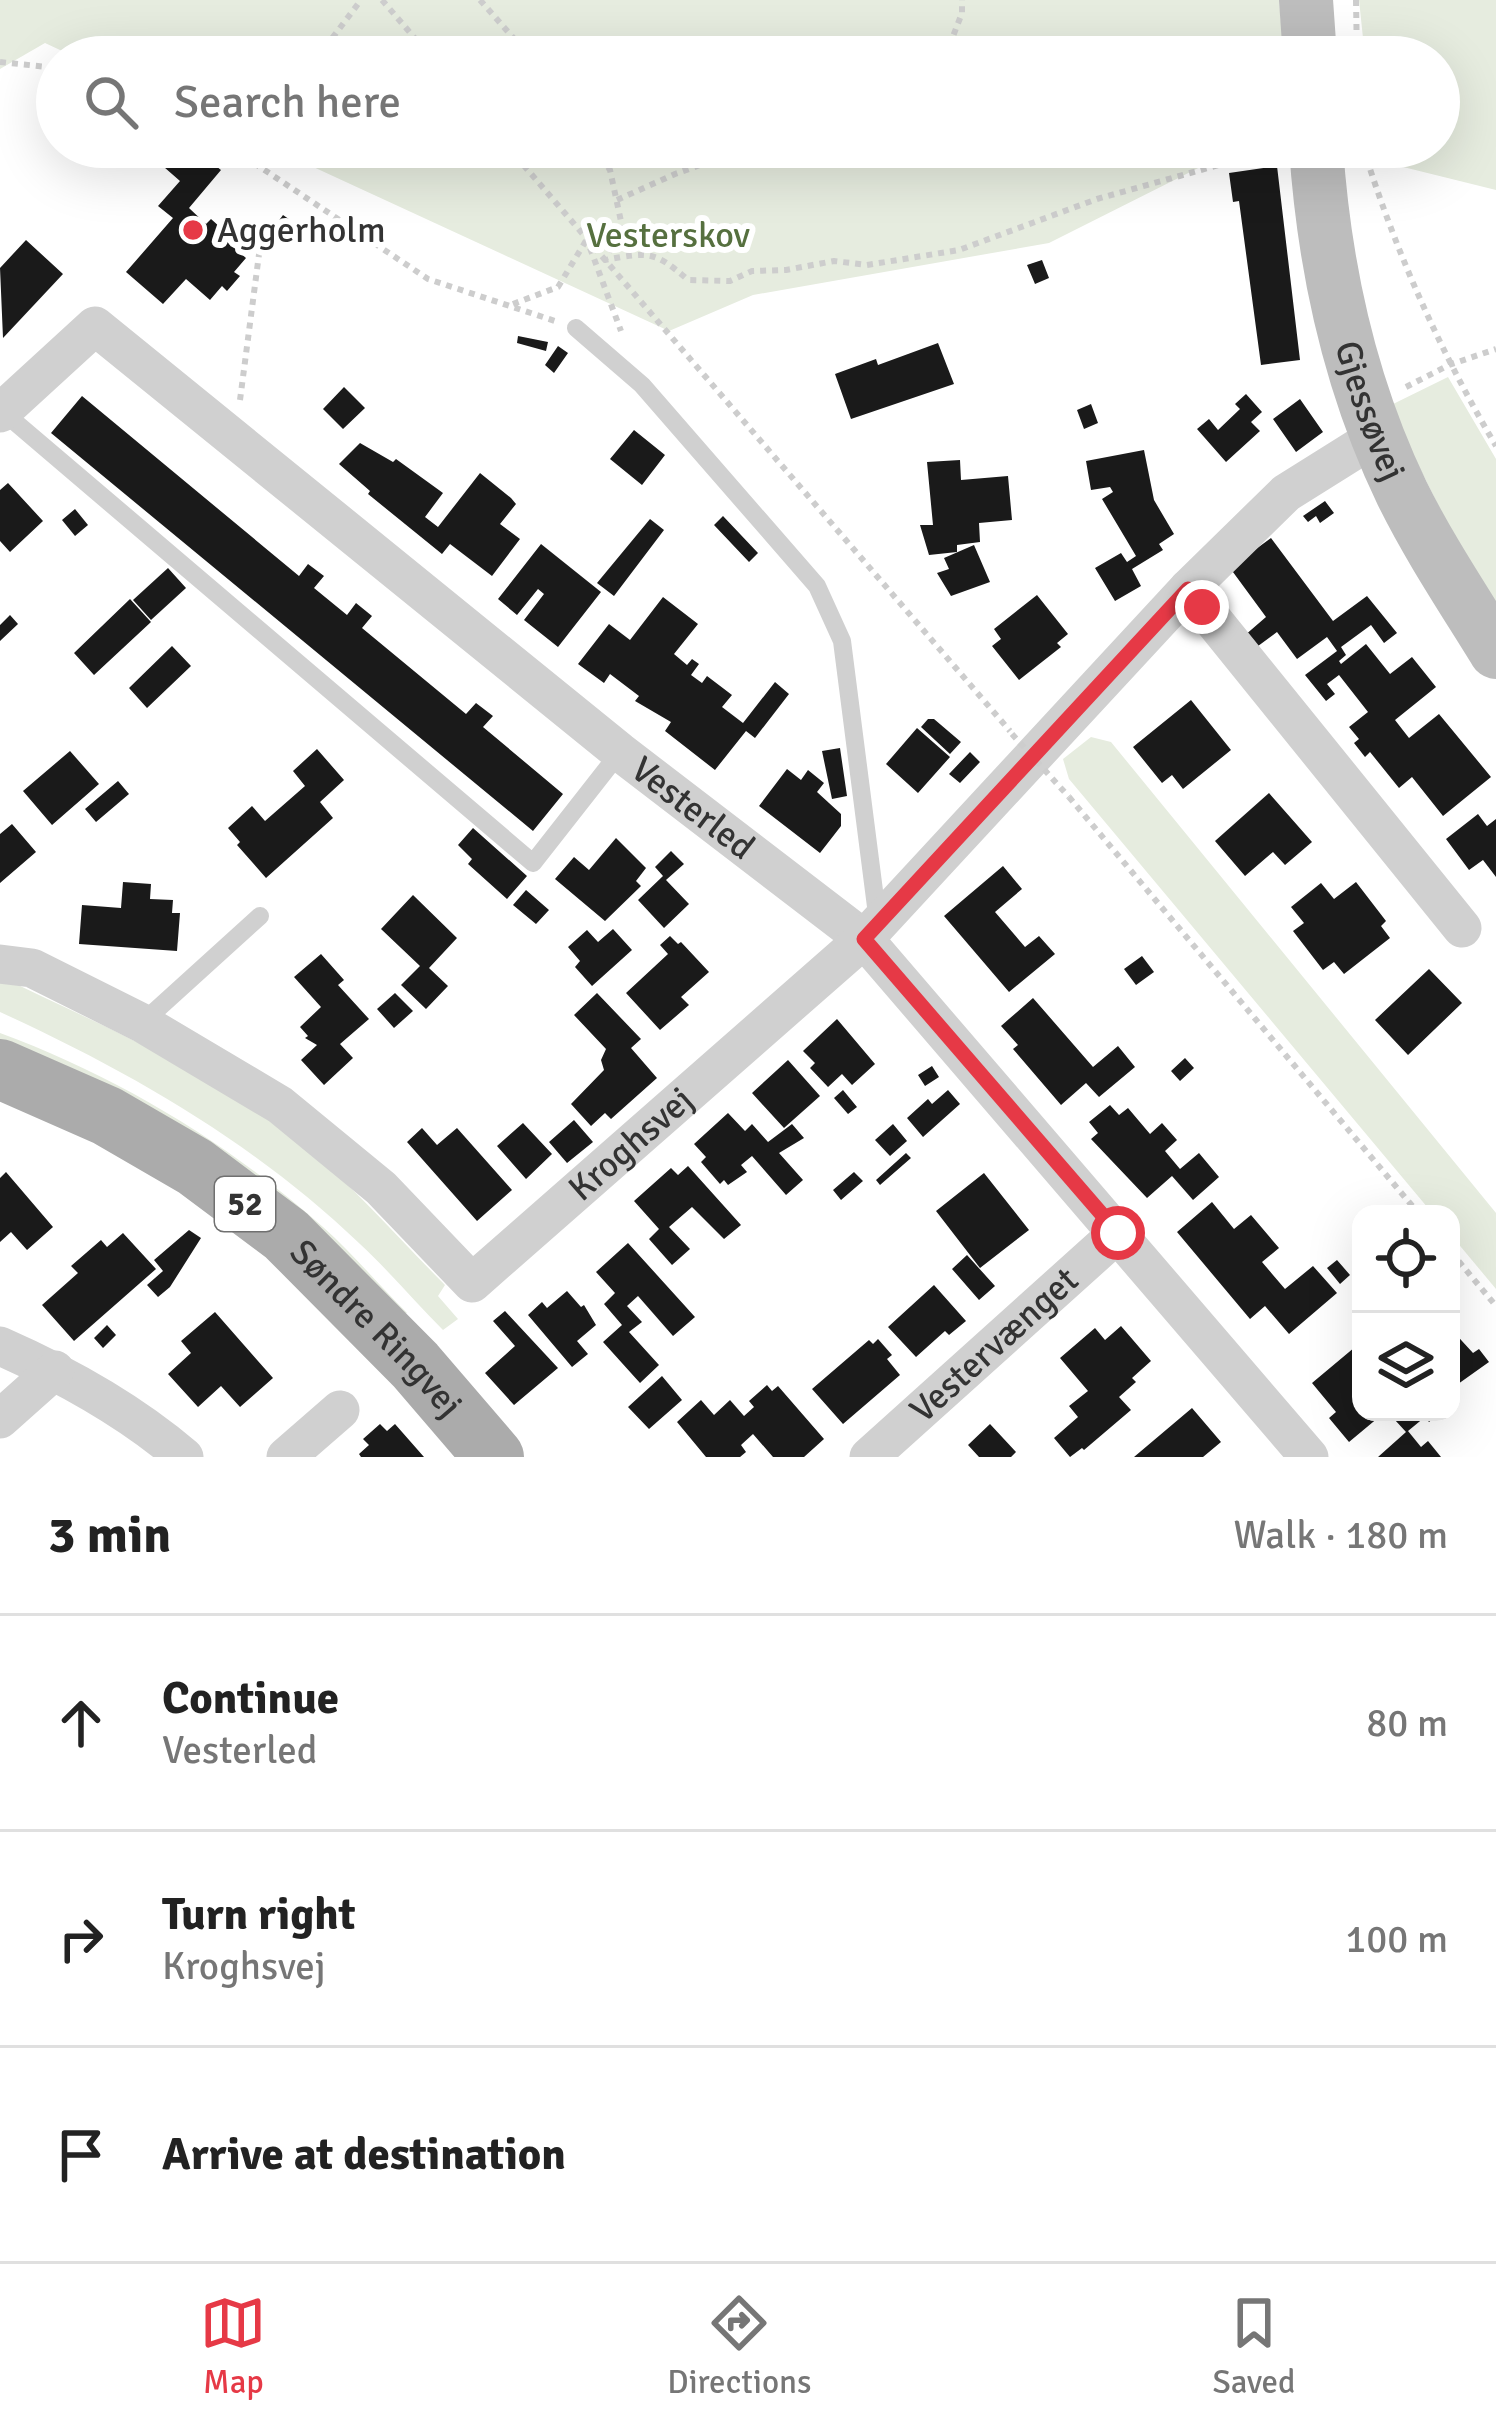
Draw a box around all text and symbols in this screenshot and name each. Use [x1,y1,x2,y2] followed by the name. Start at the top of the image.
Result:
[36,36,1460,168] search box
[78,69,144,135] icon: search
[174,75,401,130] text: Search here
[217,208,386,253] place label: Aggerholm
[586,213,751,258] park label: Vesterskov
[180,217,206,243] marker: Aggerholm
[1325,336,1416,488] street label: Gjessøvej
[1175,580,1229,634] route end
[622,746,764,870] street label: Vesterled
[559,1077,702,1211] street label: Kroghsvej
[215,1177,275,1231] road number: 52
[1352,1205,1460,1421] map controls
[1352,1205,1460,1313] button: locate
[1091,1206,1145,1260] route start
[280,1230,472,1426] street label: Søndre Ringvej
[900,1257,1087,1432] street label: Vestervænget
[1352,1313,1460,1421] button: layers
[48,1504,171,1567] text: 3 min
[1234,1511,1448,1559] text: Walk · 180 m
[162,1671,339,1726] text: Continue
[48,1690,114,1756] icon: ahead
[1366,1699,1448,1747] text: 80 m
[162,1726,317,1774] text: Vesterled
[162,1887,356,1942] text: Turn right
[48,1906,114,1972] icon: right
[1345,1915,1448,1963] text: 100 m
[162,1942,326,1990] text: Kroghsvej
[48,2122,114,2188] icon: arrive
[162,2127,566,2182] text: Arrive at destination
[200,2290,266,2403] tab: Map
[667,2290,812,2403] tab: Directions
[1212,2290,1296,2403] tab: Saved

